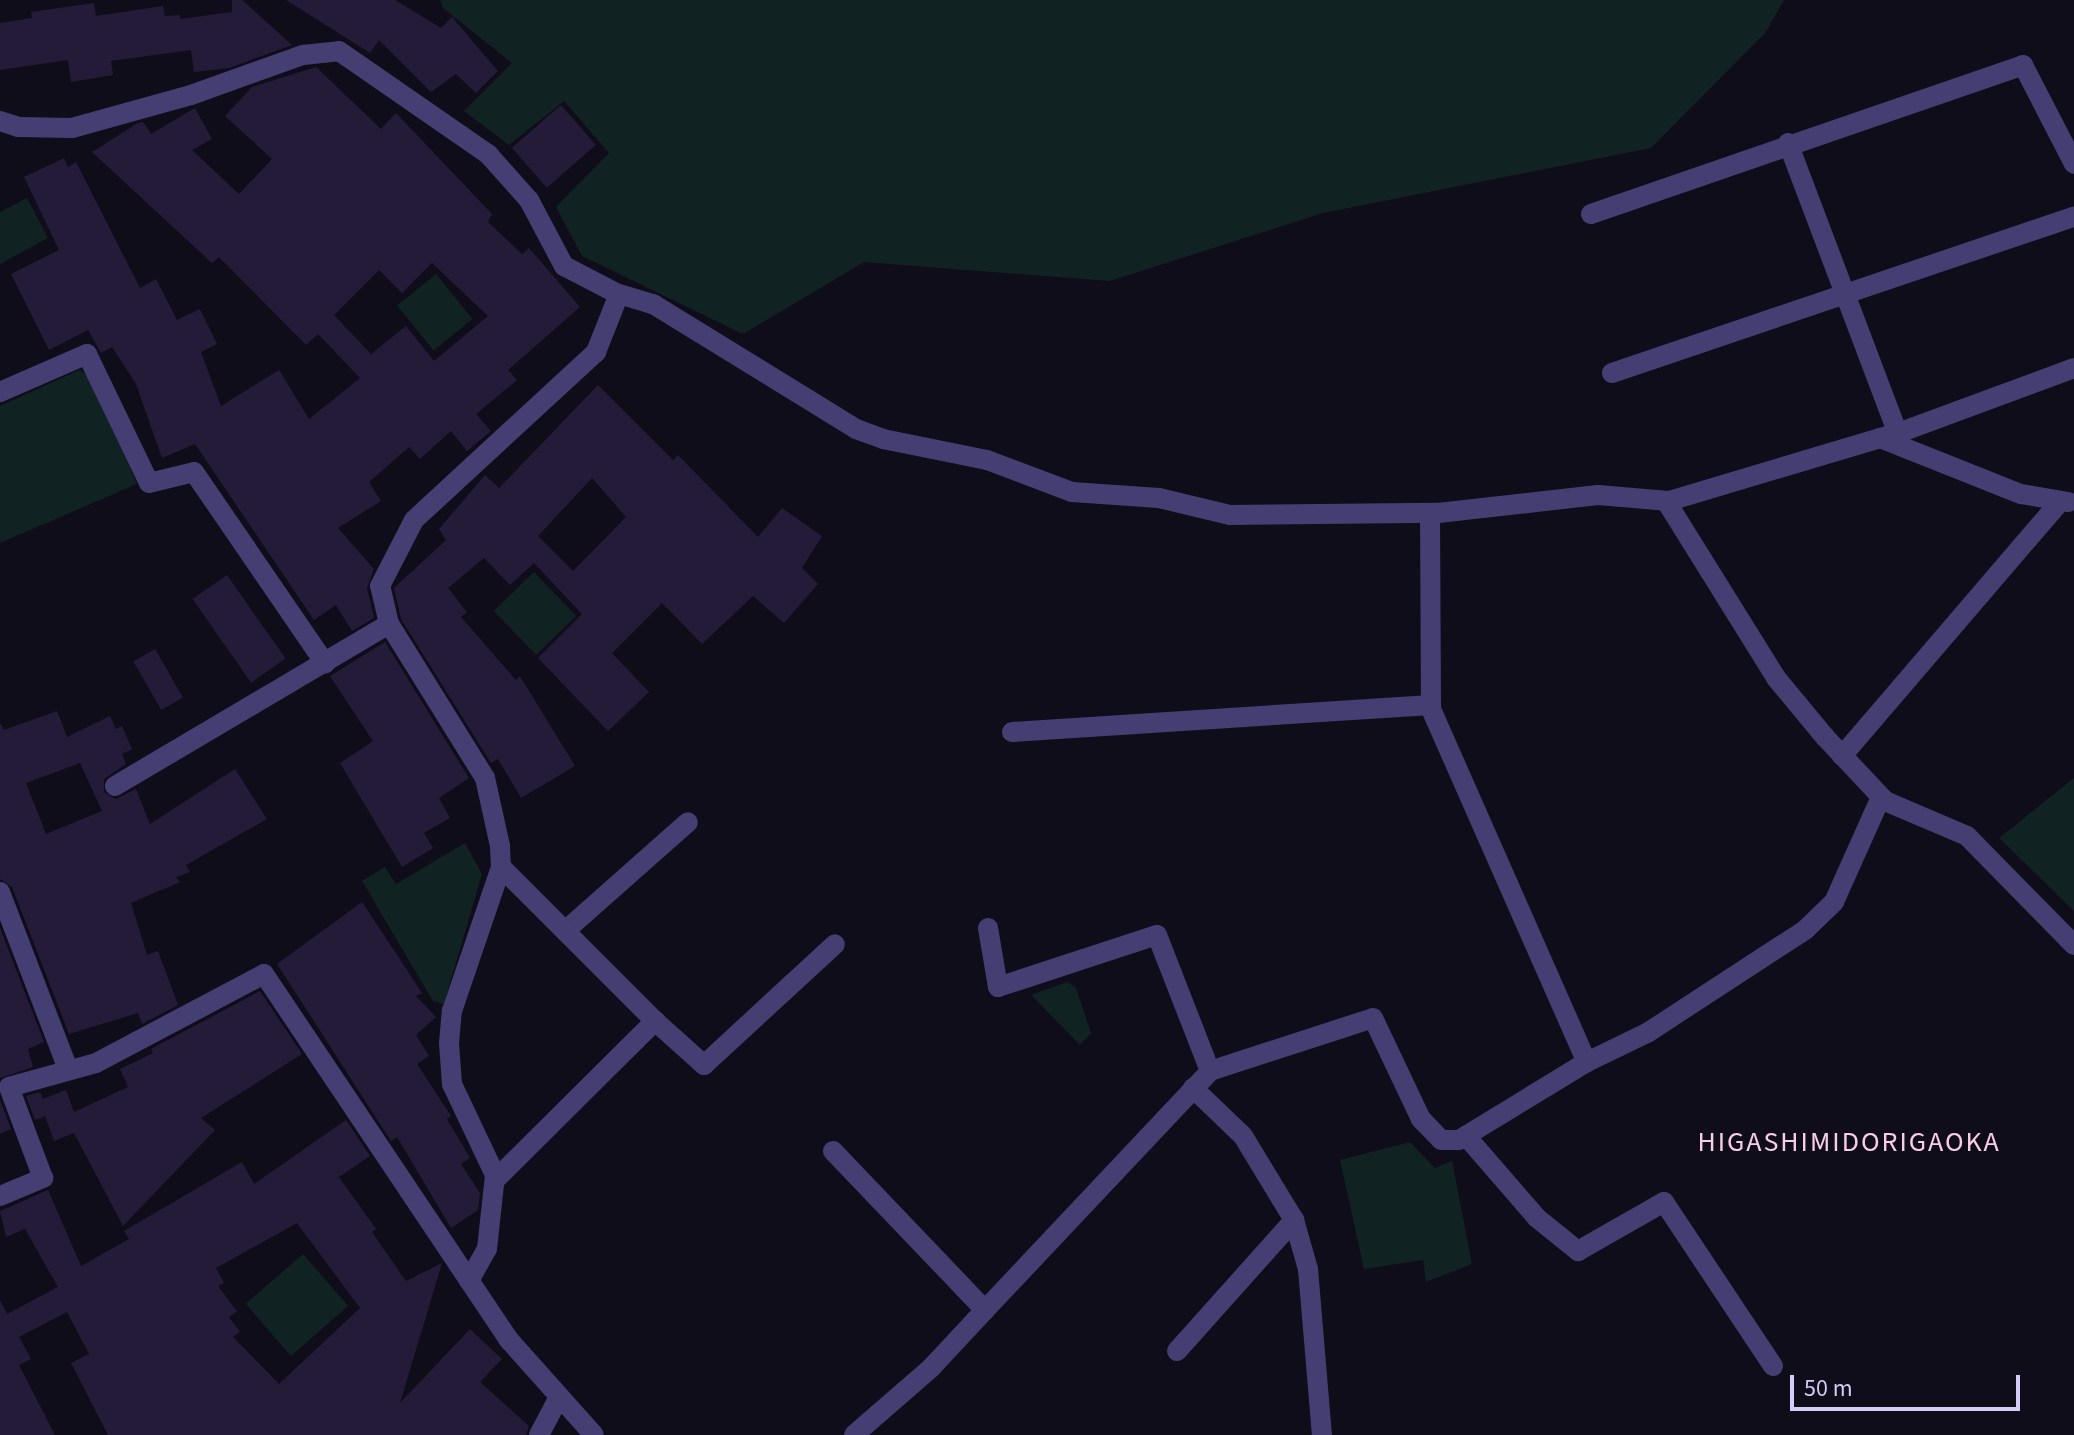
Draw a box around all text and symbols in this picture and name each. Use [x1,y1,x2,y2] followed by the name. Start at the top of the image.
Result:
[1697,1125,2001,1159] district label: HIGASHIMIDORIGAOKA
[1794,1359,2024,1409] scale bar
[1804,1371,1853,1406] text: 50 m

